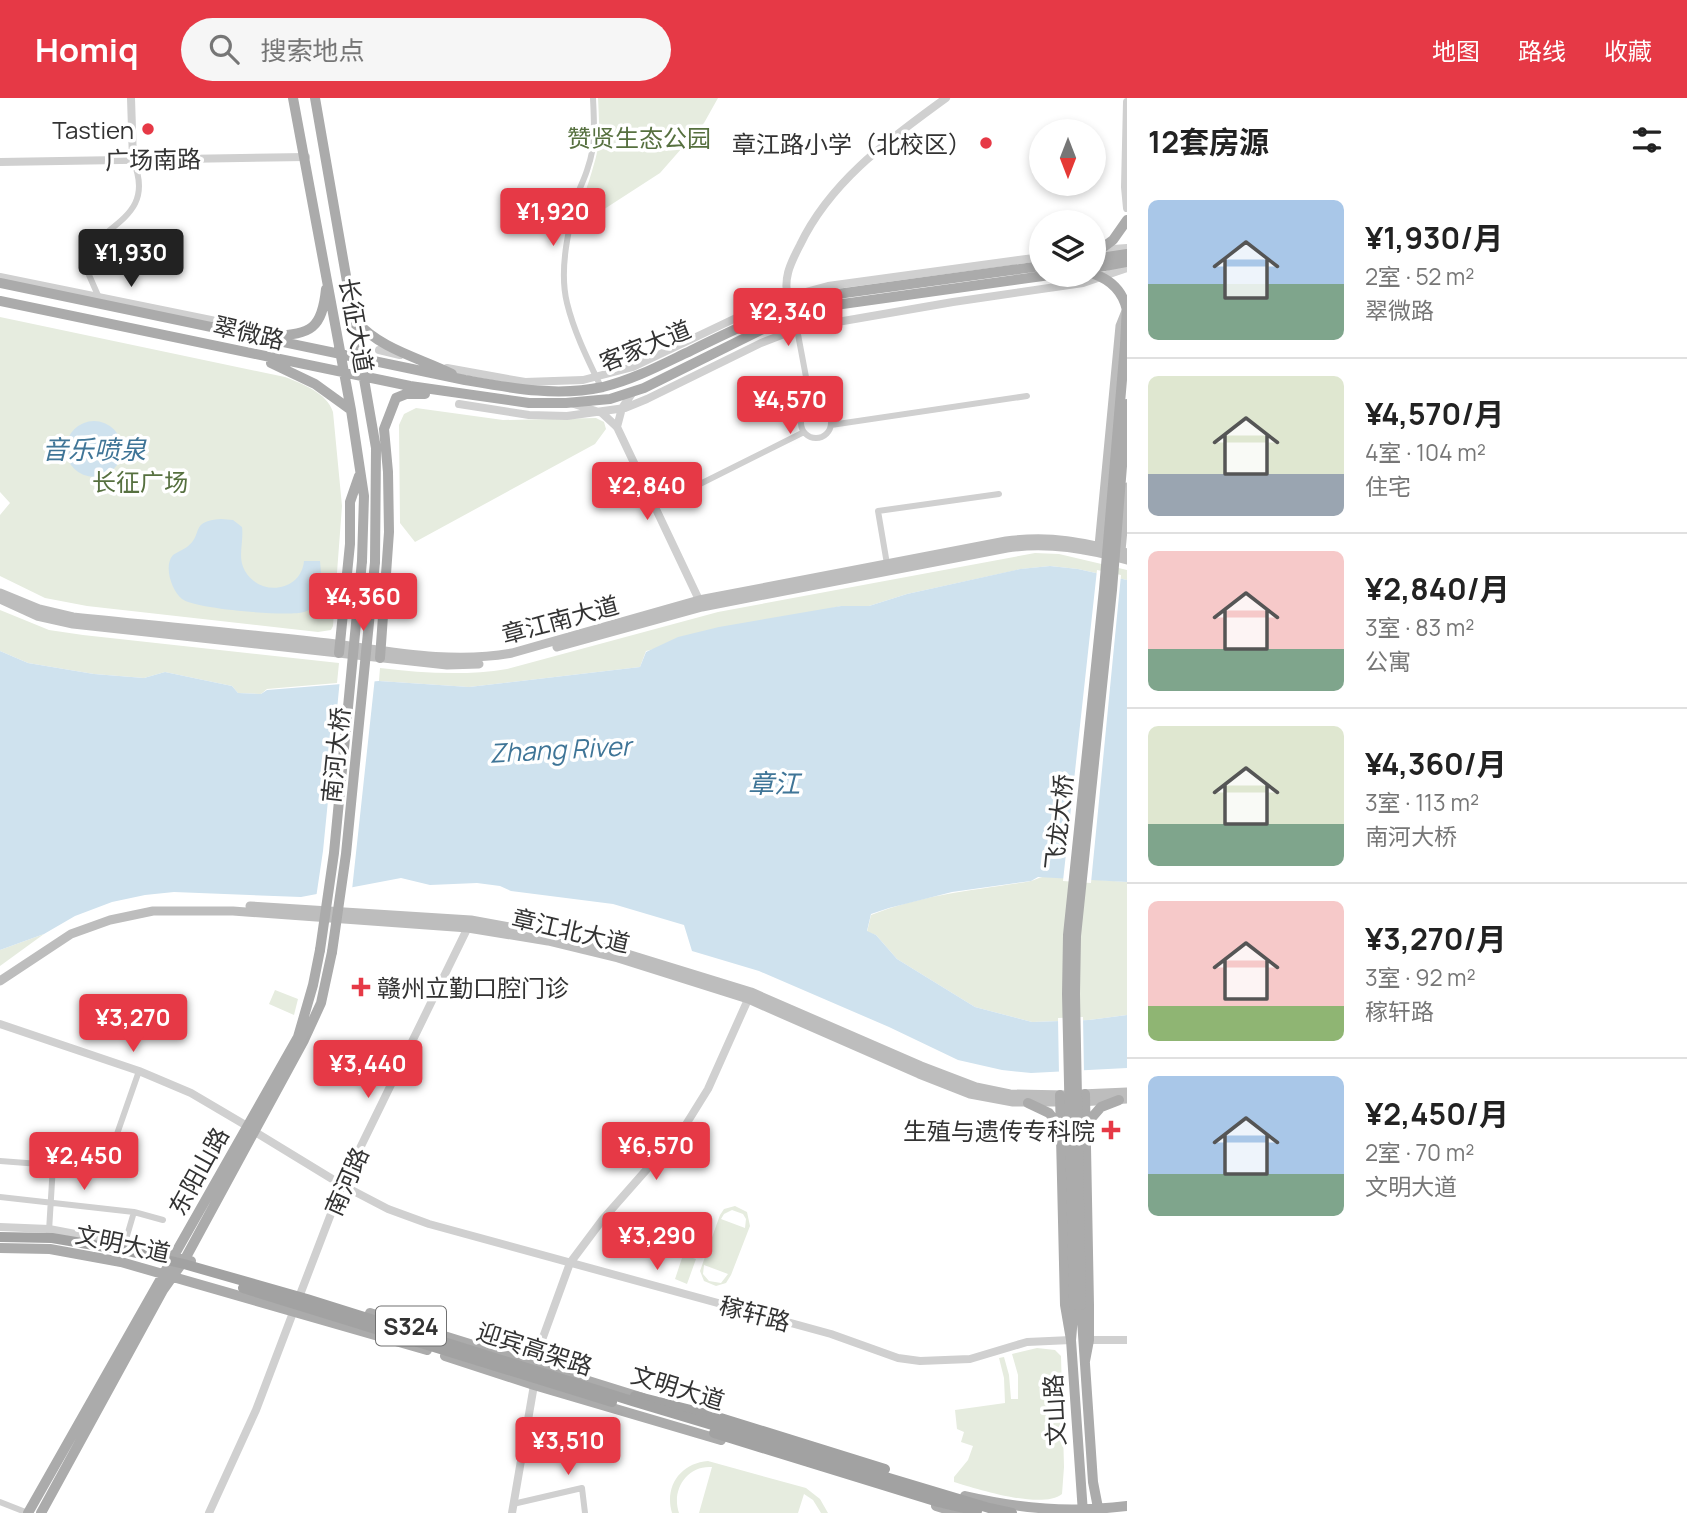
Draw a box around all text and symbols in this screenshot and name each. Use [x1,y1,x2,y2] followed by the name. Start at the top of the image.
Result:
[181,18,671,81] search box
[35,27,139,72] text: Homiq
[205,30,243,68] icon: search
[261,32,365,68] text: 搜索地点
[1432,34,1480,67] text: 地图
[1518,34,1566,67] text: 路线
[1604,34,1652,67] text: 收藏
[52,113,134,146] place label: Tastien
[1029,119,1106,196] north arrow
[1029,119,1106,287] map controls
[140,121,156,137] marker: Tastien
[567,121,711,154] park label: 赞贤生态公园
[1148,121,1269,162] text: 12套房源
[1628,121,1666,159] icon: filters
[732,127,972,160] place label: 章江路小学（北校区）
[978,135,994,151] marker: 章江路小学（北校区）
[105,142,201,176] street label: 广场南路
[496,188,610,248] pin: ¥1,920
[516,195,590,227] text: ¥1,920
[1029,210,1106,287] button: layers
[1365,217,1503,258] text: ¥1,930/月
[1204,228,1288,312] icon: home
[74,230,188,289] pin: ¥1,930
[94,236,168,268] text: ¥1,930
[1365,260,1475,292] text: 2室 · 52 m²
[332,275,382,375] street label: 长征大道
[731,288,845,348] pin: ¥2,340
[1365,294,1434,326] text: 翠微路
[749,295,827,327] text: ¥2,340
[210,308,288,356] street label: 翠微路
[594,312,696,378] street label: 客家大道
[733,376,847,436] pin: ¥4,570
[753,383,827,415] text: ¥4,570
[1365,393,1504,434] text: ¥4,570/月
[1204,404,1288,488] icon: home
[42,431,147,467] water label: 音乐喷泉
[1365,436,1486,468] text: 4室 · 104 m²
[590,462,704,522] pin: ¥2,840
[92,465,188,498] park label: 长征广场
[608,469,686,501] text: ¥2,840
[1365,470,1411,502] text: 住宅
[1365,568,1510,609] text: ¥2,840/月
[306,574,420,633] pin: ¥4,360
[1204,579,1288,663] icon: home
[325,580,401,612] text: ¥4,360
[498,588,622,650] street label: 章江南大道
[1365,611,1475,643] text: 3室 · 83 m²
[1365,645,1411,677] text: 公寓
[314,706,356,804] street label: 南河大桥
[488,727,635,771] water label: Zhang River
[1365,743,1507,784] text: ¥4,360/月
[1204,754,1288,838] icon: home
[748,765,803,801] water label: 章江
[1037,773,1079,871] street label: 飞龙大桥
[1365,786,1479,818] text: 3室 · 113 m²
[1365,820,1457,852] text: 南河大桥
[509,900,633,960] street label: 章江北大道
[1365,918,1507,959] text: ¥3,270/月
[1204,929,1288,1013] icon: home
[1365,961,1476,993] text: 3室 · 92 m²
[377,971,569,1004] place label: 赣州立勤口腔门诊
[351,977,371,997] marker: 赣州立勤口腔门诊
[76,995,190,1054] pin: ¥3,270
[1365,995,1434,1027] text: 稼轩路
[95,1001,171,1033] text: ¥3,270
[311,1040,425,1100] pin: ¥3,440
[329,1047,407,1079] text: ¥3,440
[1365,1093,1509,1134] text: ¥2,450/月
[1204,1104,1288,1188] icon: home
[903,1114,1095,1147] place label: 生殖与遗传专科院
[1101,1120,1121,1140] marker: 生殖与遗传专科院
[160,1121,236,1221] street label: 东阳山路
[599,1122,713,1182] pin: ¥6,570
[618,1129,694,1161] text: ¥6,570
[27,1132,141,1192] pin: ¥2,450
[1365,1136,1474,1168] text: 2室 · 70 m²
[45,1139,123,1171] text: ¥2,450
[316,1141,376,1221] street label: 南河路
[1365,1170,1457,1202] text: 文明大道
[600,1212,714,1272] pin: ¥3,290
[73,1217,173,1269] street label: 文明大道
[618,1219,696,1251] text: ¥3,290
[716,1288,794,1338] street label: 稼轩路
[376,1306,446,1345] road number: S324
[473,1314,597,1382] street label: 迎宾高架路
[627,1357,729,1417] street label: 文明大道
[1036,1373,1072,1447] street label: 文山路
[511,1418,625,1477] pin: ¥3,510
[531,1424,605,1456] text: ¥3,510

